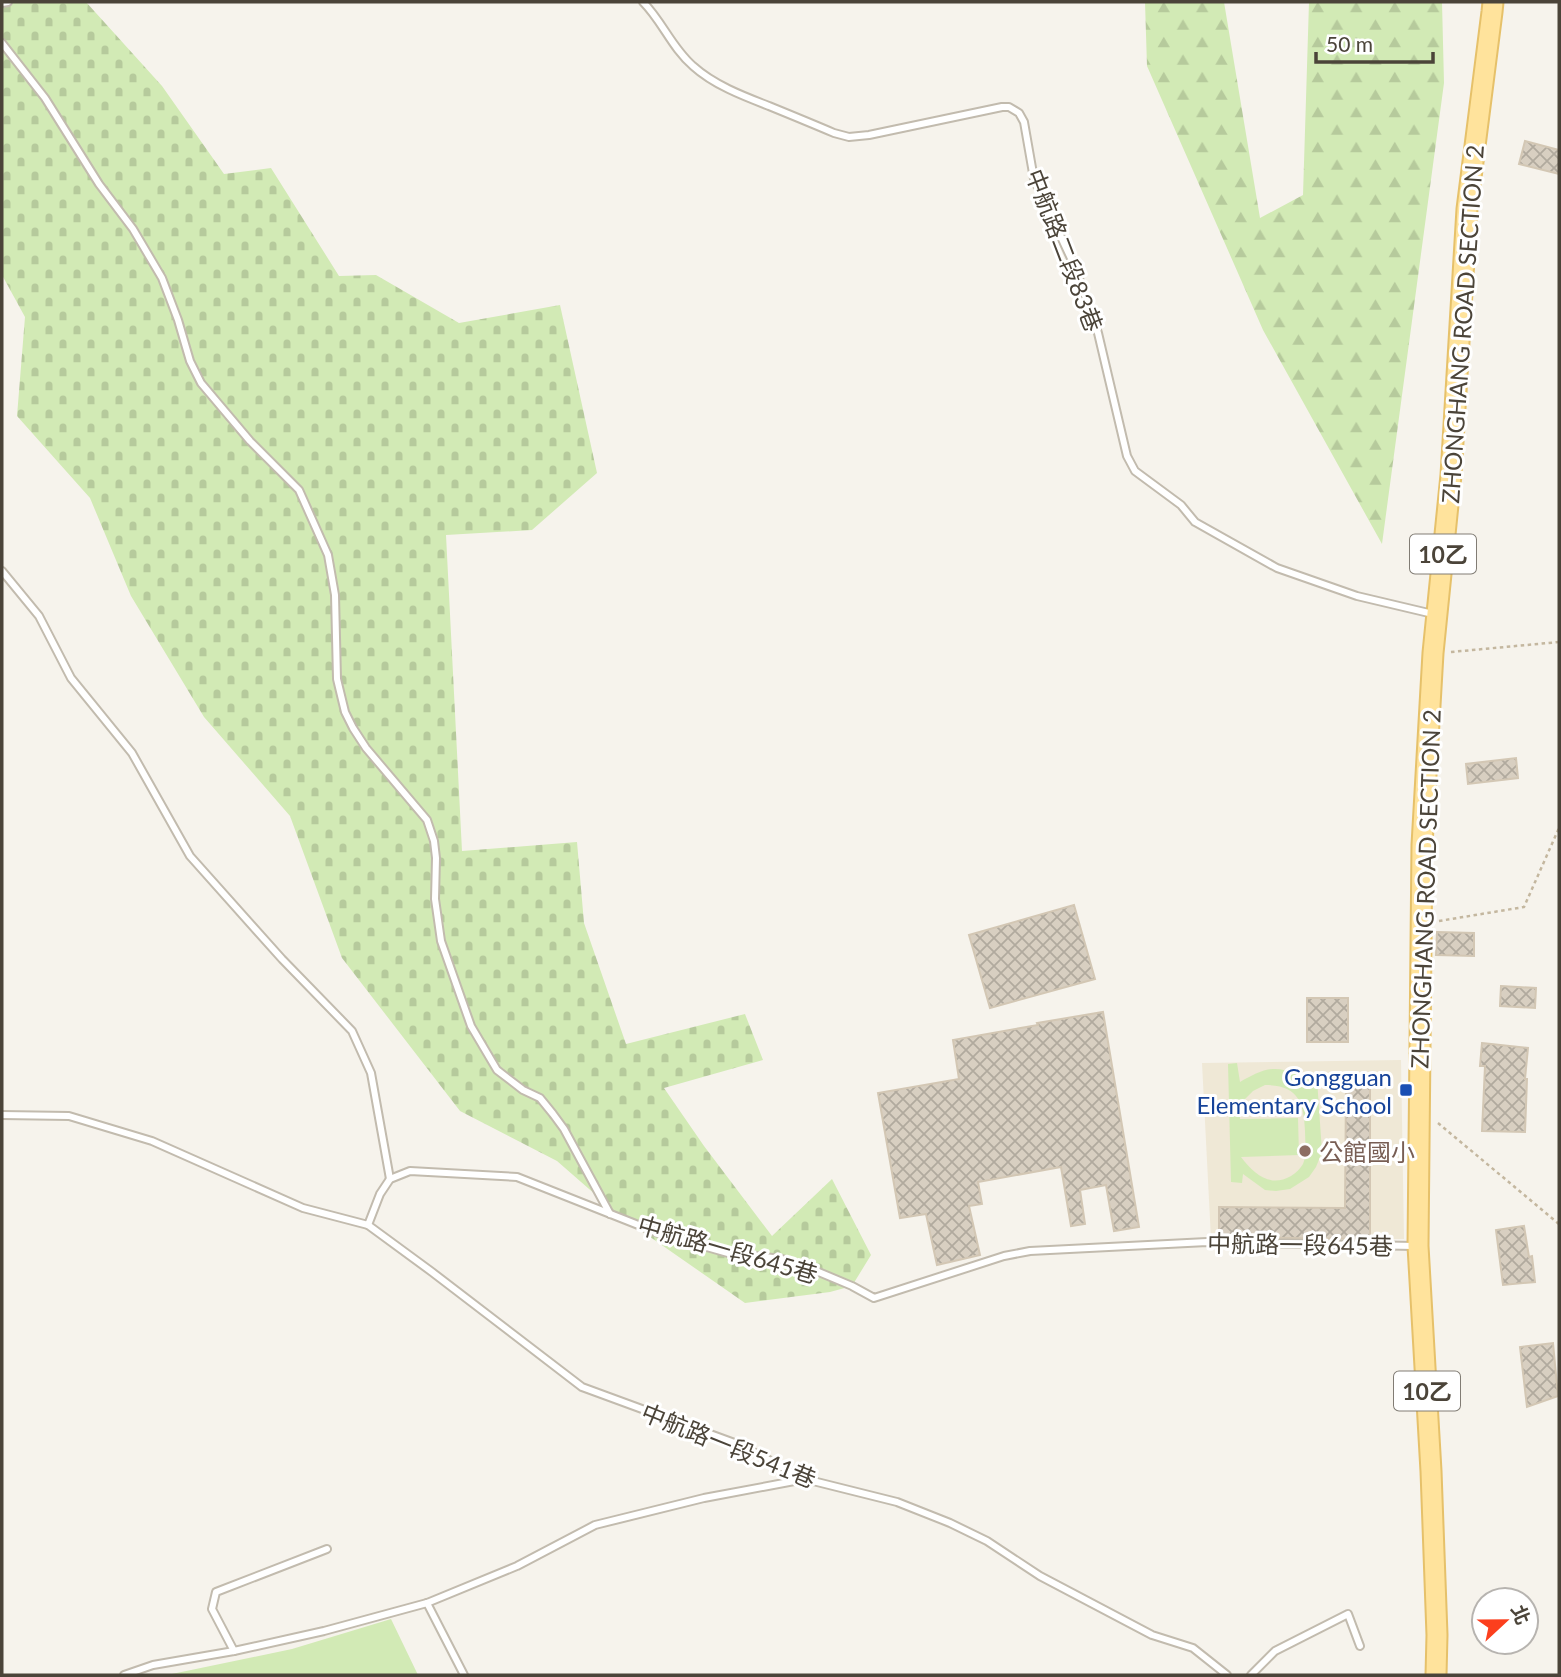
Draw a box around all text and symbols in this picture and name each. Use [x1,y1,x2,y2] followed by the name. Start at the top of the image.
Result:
[1316,21,1433,65] scale bar
[1326,31,1373,56] text: 50 m
[1435,144,1489,504] street label: ZHONGHANG ROAD SECTION 2
[1021,165,1109,335] street label: 中航路二段83巷
[1410,534,1476,574] road number: 10乙
[1404,709,1446,1069] street label: ZHONGHANG ROAD SECTION 2
[1196,1062,1392,1119] place label: Gongguan Elementary School
[1398,1082,1414,1098] marker: Gongguan Elementary School
[1319,1137,1415,1166] place label: 公館國小
[1297,1143,1313,1159] marker: 公館國小
[635,1209,821,1289] street label: 中航路一段645巷
[1207,1228,1393,1260] street label: 中航路一段645巷
[1394,1372,1460,1410] road number: 10乙
[637,1397,821,1493] street label: 中航路一段541巷
[1470,1586,1540,1656] north arrow
[1507,1601,1535,1628] text: 北

